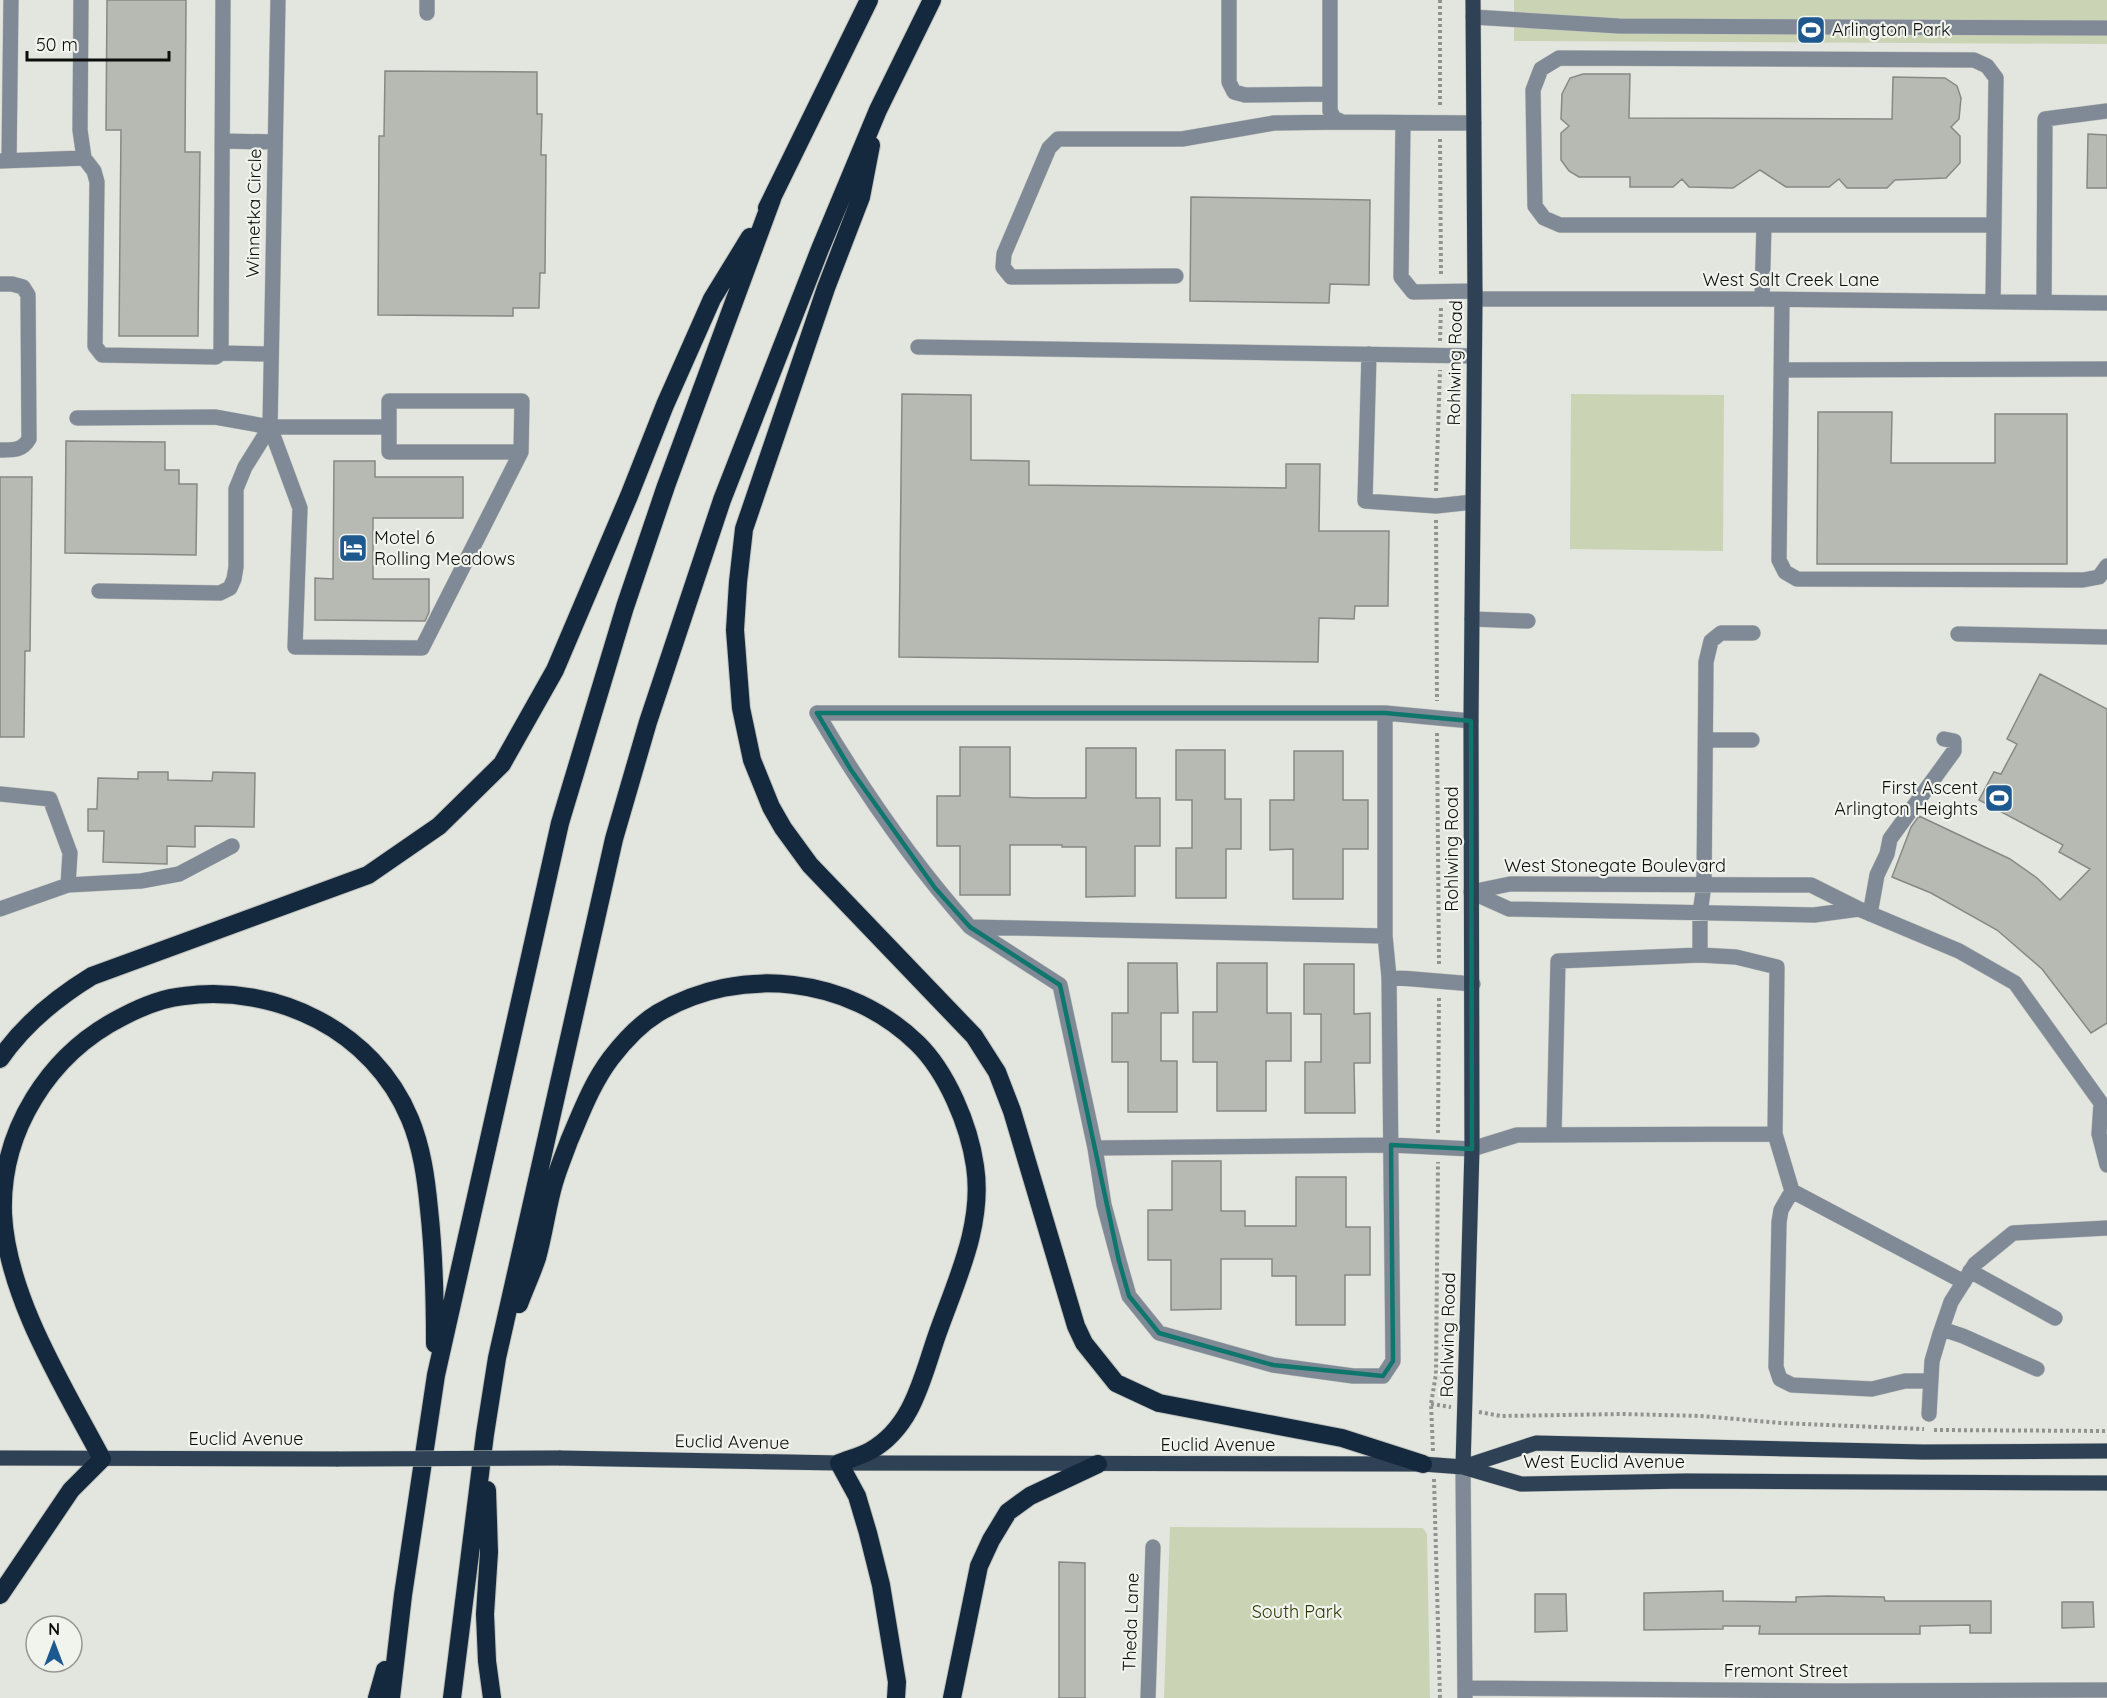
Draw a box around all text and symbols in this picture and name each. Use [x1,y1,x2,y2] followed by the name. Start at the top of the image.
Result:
[1795,14,1827,46] sports icon: Arlington Park
[1832,18,1951,41] place label: Arlington Park
[27,24,170,62] scale bar
[36,33,78,56] text: 50 m
[241,148,266,278] street label: Winnetka Circle
[1702,268,1880,291] street label: West Salt Creek Lane
[1442,300,1467,426] street label: Rohlwing Road
[374,526,515,570] place label: Motel 6 Rolling Meadows
[337,532,369,564] hotel icon: Motel 6 Rolling Meadows
[1834,776,1978,820] place label: First Ascent Arlington Heights
[1983,782,2015,814] sports icon: First Ascent Arlington Heights
[1440,786,1463,912] street label: Rohlwing Road
[1504,854,1726,877] street label: West Stonegate Boulevard
[1435,1272,1460,1398] street label: Rohlwing Road
[189,1427,303,1450] street label: Euclid Avenue
[674,1429,790,1454] street label: Euclid Avenue
[1161,1433,1275,1456] street label: Euclid Avenue
[1523,1450,1685,1473] street label: West Euclid Avenue
[1117,1572,1144,1672] street label: Theda Lane
[1252,1600,1342,1623] park label: South Park
[24,1614,84,1674] north arrow
[48,1619,60,1639] text: N
[1724,1659,1848,1682] street label: Fremont Street

